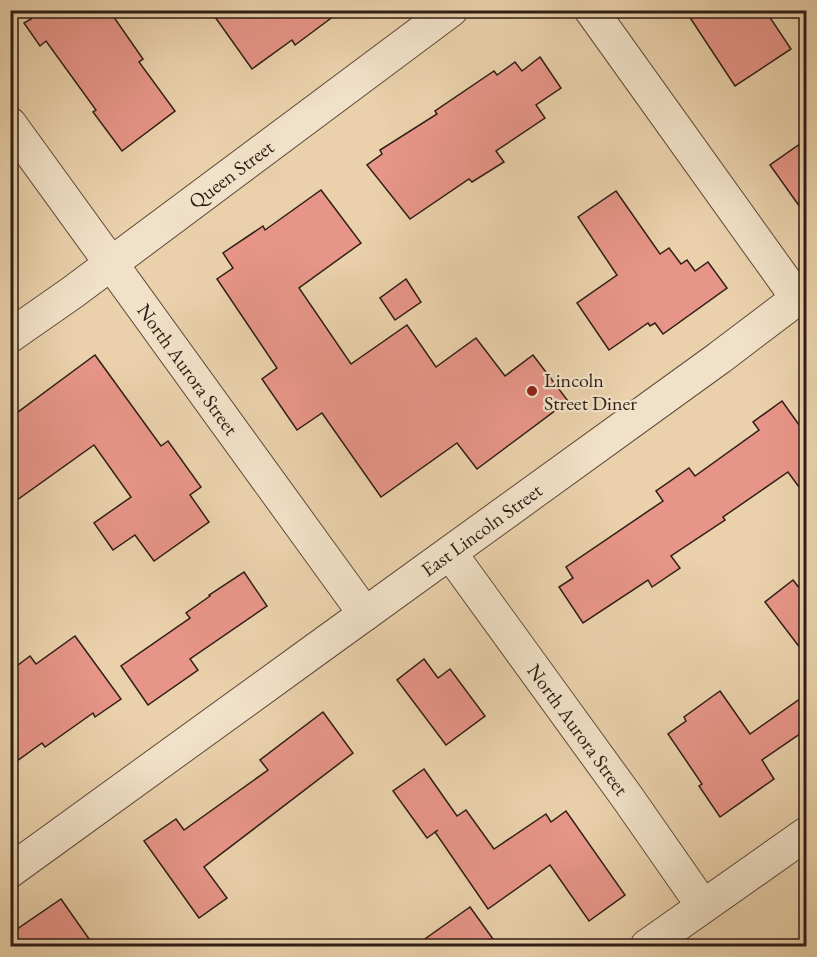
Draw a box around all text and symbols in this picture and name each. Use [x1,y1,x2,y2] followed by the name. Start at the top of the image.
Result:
[183,133,279,214] street label: Queen Street
[131,298,245,441] street label: North Aurora Street
[544,367,637,416] place label: Lincoln Street Diner
[525,384,539,398] marker: Lincoln Street Diner
[416,477,548,582] street label: East Lincoln Street
[521,658,635,801] street label: North Aurora Street

